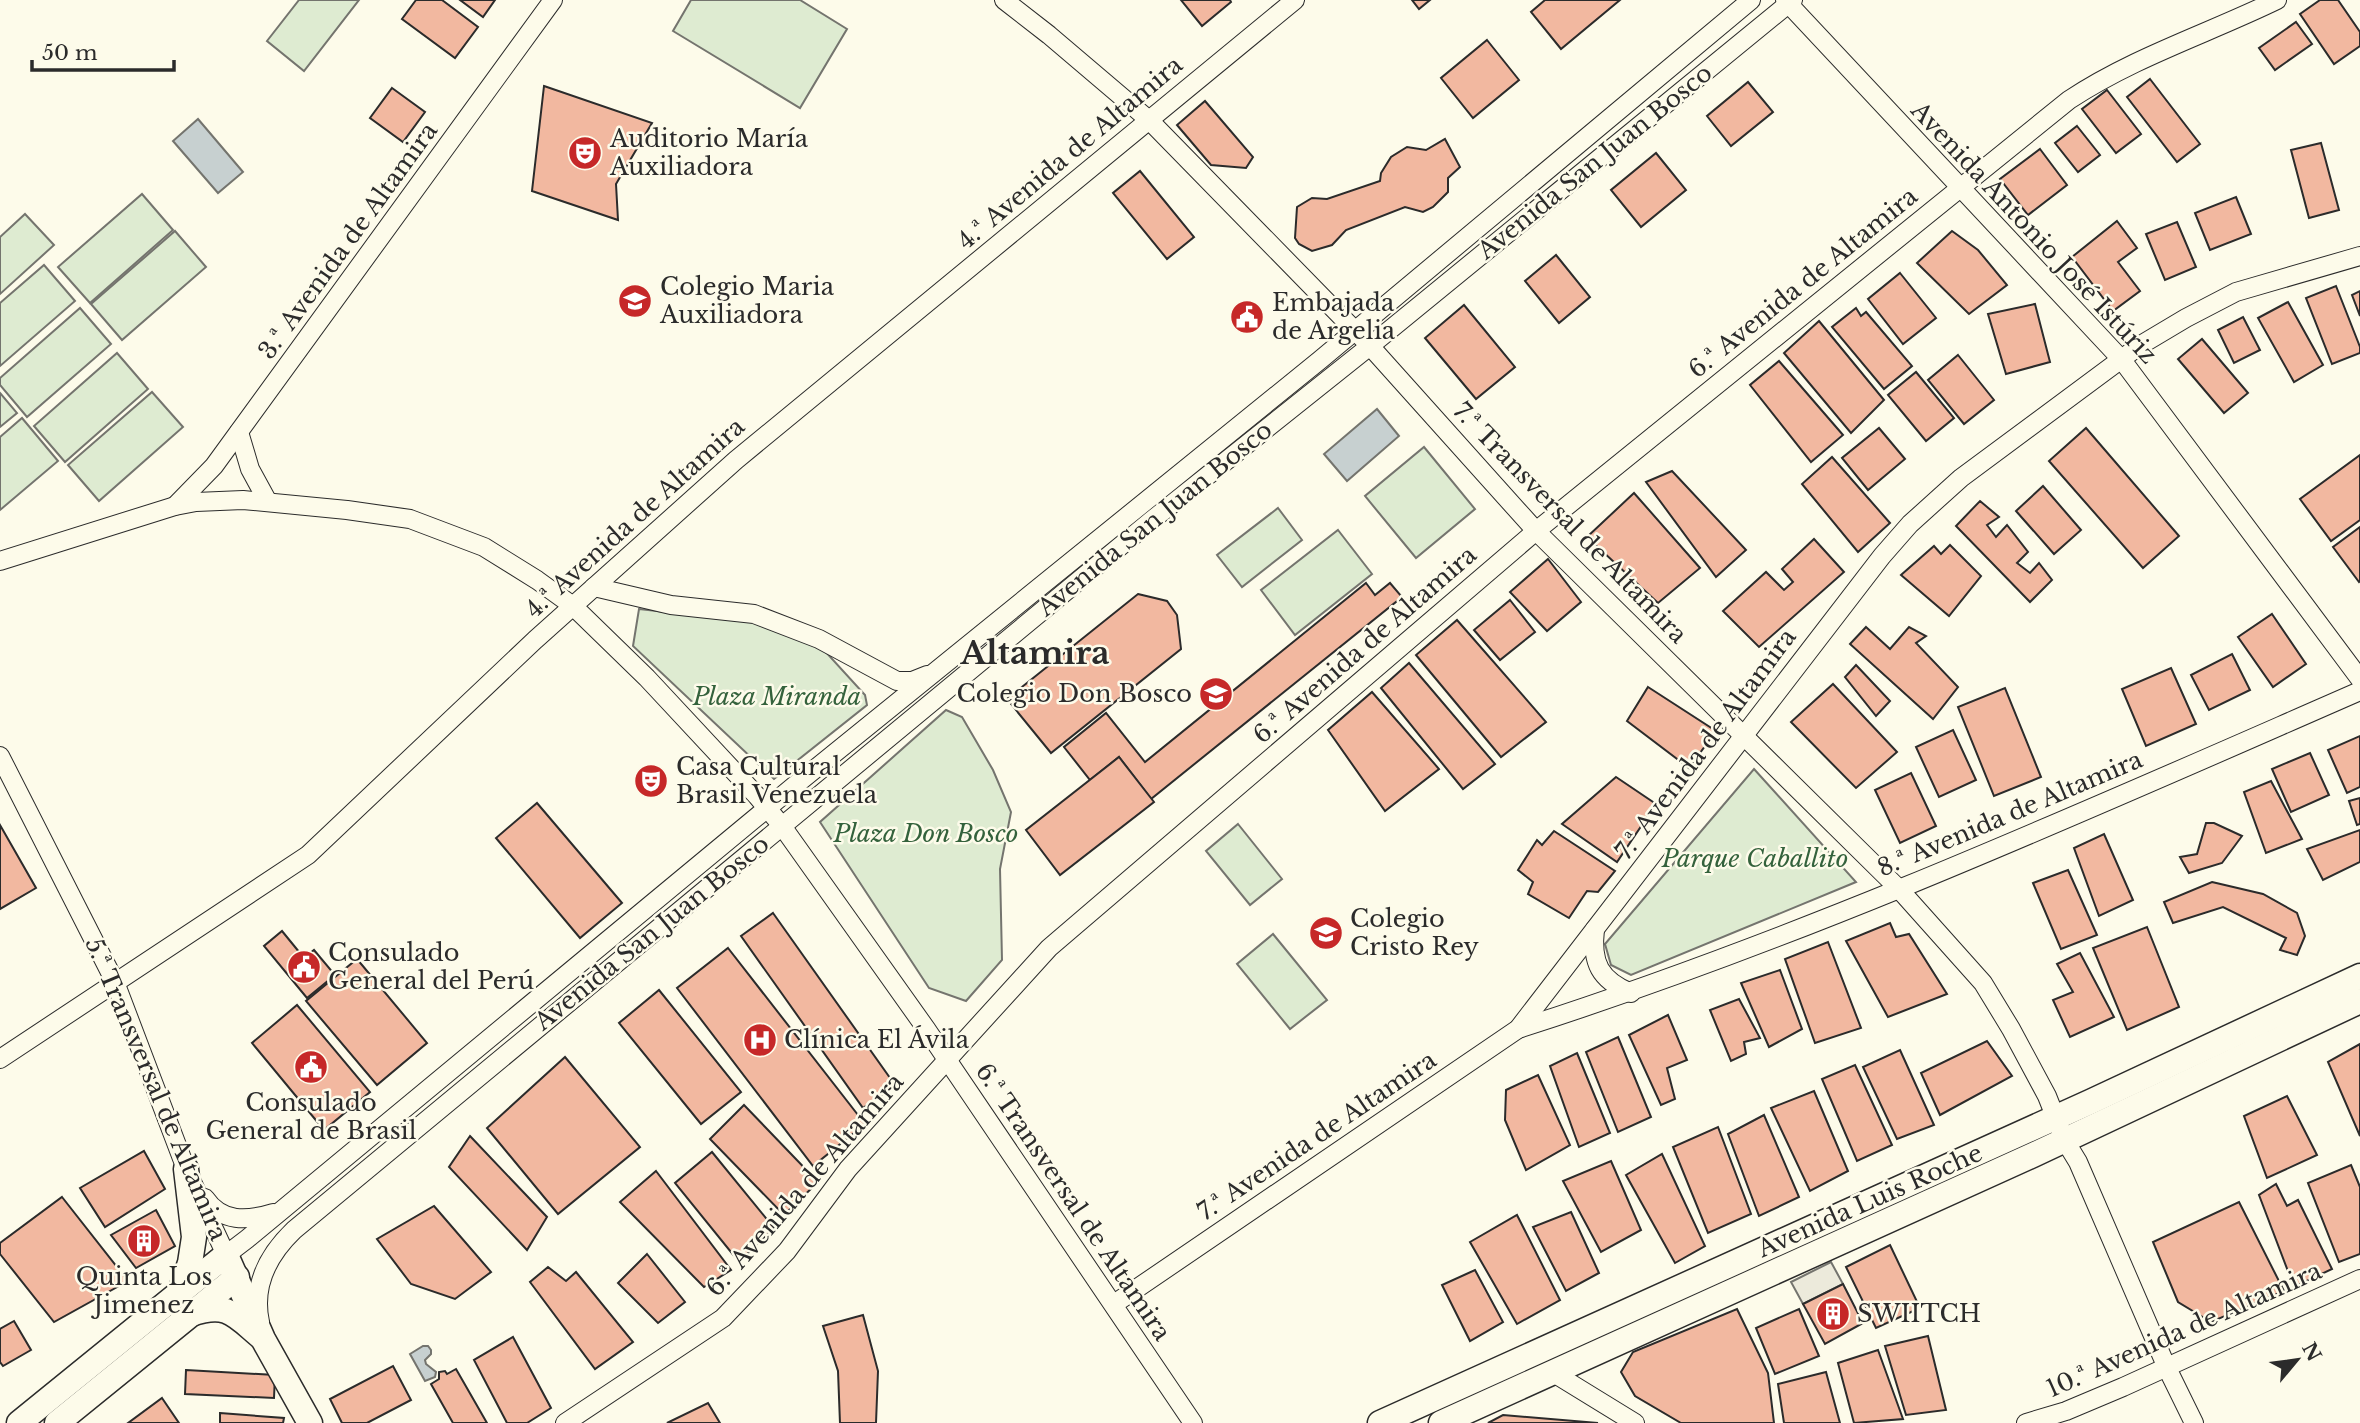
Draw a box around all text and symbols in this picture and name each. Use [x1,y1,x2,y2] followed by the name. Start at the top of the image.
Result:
[32,28,173,72] scale bar
[42,40,98,66] text: 50 m
[951,50,1189,255] street label: 4.ª Avenida de Altamira
[1471,58,1718,266] street label: Avenida San Juan Bosco
[1905,95,2163,369] street label: Avenida Antonio José Istúriz
[252,116,444,365] street label: 3.ª Avenida de Altamira
[609,124,809,181] place label: Auditorio María Auxiliadora
[566,134,604,172] theatre icon: Auditorio María Auxiliadora
[1682,181,1923,384] street label: 6.ª Avenida de Altamira
[659,272,835,329] place label: Colegio Maria Auxiliadora
[616,282,654,320] school or university icon: Colegio Maria Auxiliadora
[1272,288,1396,345] place label: Embajada de Argelia
[1228,298,1266,336] public building icon: Embajada de Argelia
[1448,396,1694,649] street label: 7.ª Transversal de Altamira
[519,411,751,624] street label: 4.ª Avenida de Altamira
[1031,415,1278,623] street label: Avenida San Juan Bosco
[1247,539,1483,749] street label: 6.ª Avenida de Altamira
[1609,622,1802,865] street label: 7.ª Avenida de Altamira
[959,633,1110,673] district label: Altamira
[1197,675,1235,713] school or university icon: Colegio Don Bosco
[956,679,1192,708] place label: Colegio Don Bosco
[692,682,861,711] park label: Plaza Miranda
[1873,744,2147,883] street label: 8.ª Avenida de Altamira
[676,752,878,809] place label: Casa Cultural Brasil Venezuela
[632,762,670,800] theatre icon: Casa Cultural Brasil Venezuela
[833,819,1018,848] park label: Plaza Don Bosco
[528,829,775,1037] street label: Avenida San Juan Bosco
[1661,844,1848,873] park label: Parque Caballito
[1350,904,1480,961] place label: Colegio Cristo Rey
[1307,914,1345,952] school or university icon: Colegio Cristo Rey
[79,933,234,1245] street label: 5.ª Transversal de Altamira
[328,938,534,995] place label: Consulado General del Perú
[285,948,323,986] public building icon: Consulado General del Perú
[741,1021,779,1059] hospital icon: Clínica El Ávila
[784,1025,970,1054] place label: Clínica El Ávila
[1192,1045,1442,1226] street label: 7.ª Avenida de Altamira
[292,1048,330,1086] public building icon: Consulado General de Brasil
[970,1058,1178,1346] street label: 6.ª Transversal de Altamira
[700,1067,910,1302] street label: 6.ª Avenida de Altamira
[205,1088,417,1145] place label: Consulado General de Brasil
[1752,1138,1987,1264] street label: Avenida Luis Roche
[125,1222,163,1260] building icon: Quinta Los Jimenez
[2042,1255,2326,1403] street label: 10.ª Avenida de Altamira
[76,1262,212,1319] place label: Quinta Los Jimenez
[1814,1295,1852,1333] building icon: SWIITCH
[1857,1299,1981,1328] place label: SWIITCH
[2262,1325,2332,1395] north arrow
[2297,1339,2326,1366] text: N

